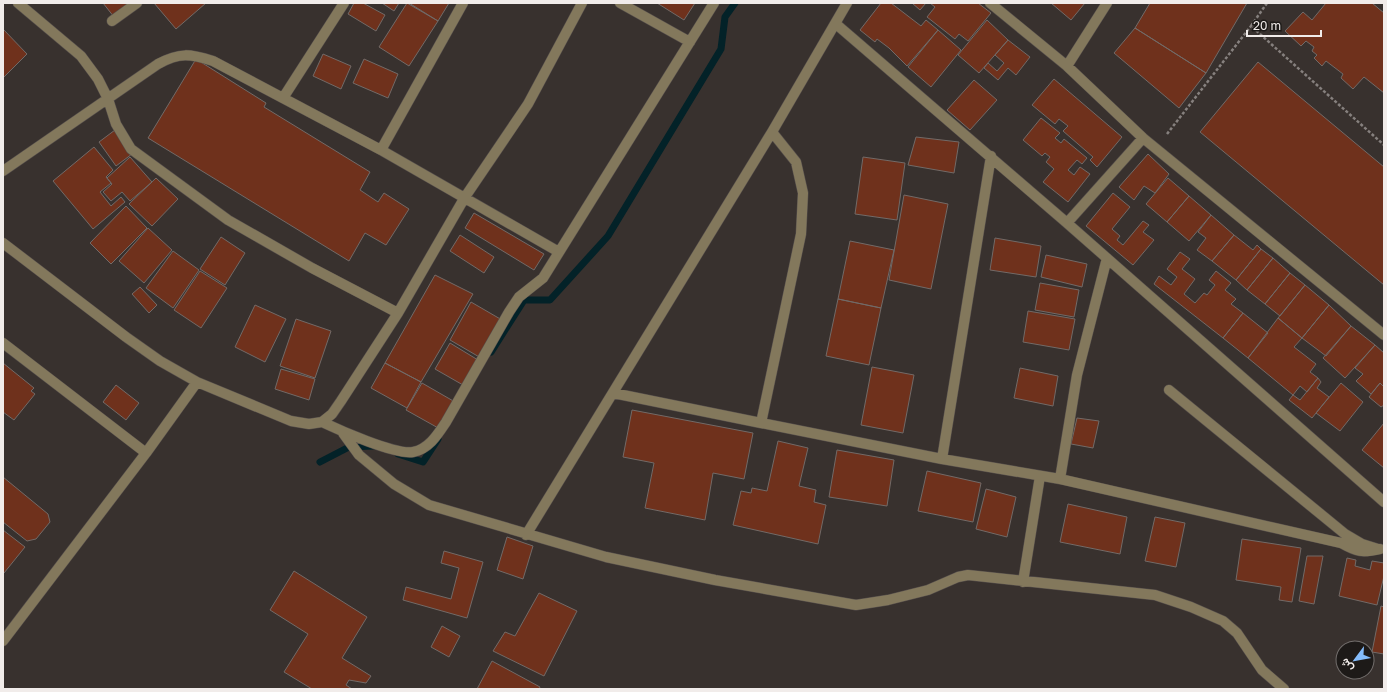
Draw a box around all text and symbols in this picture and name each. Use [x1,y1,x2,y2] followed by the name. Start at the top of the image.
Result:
[1247,12,1321,38] scale bar
[1253,18,1281,33] text: 20 m
[1335,640,1375,680] north arrow
[1337,656,1356,675] text: ش

